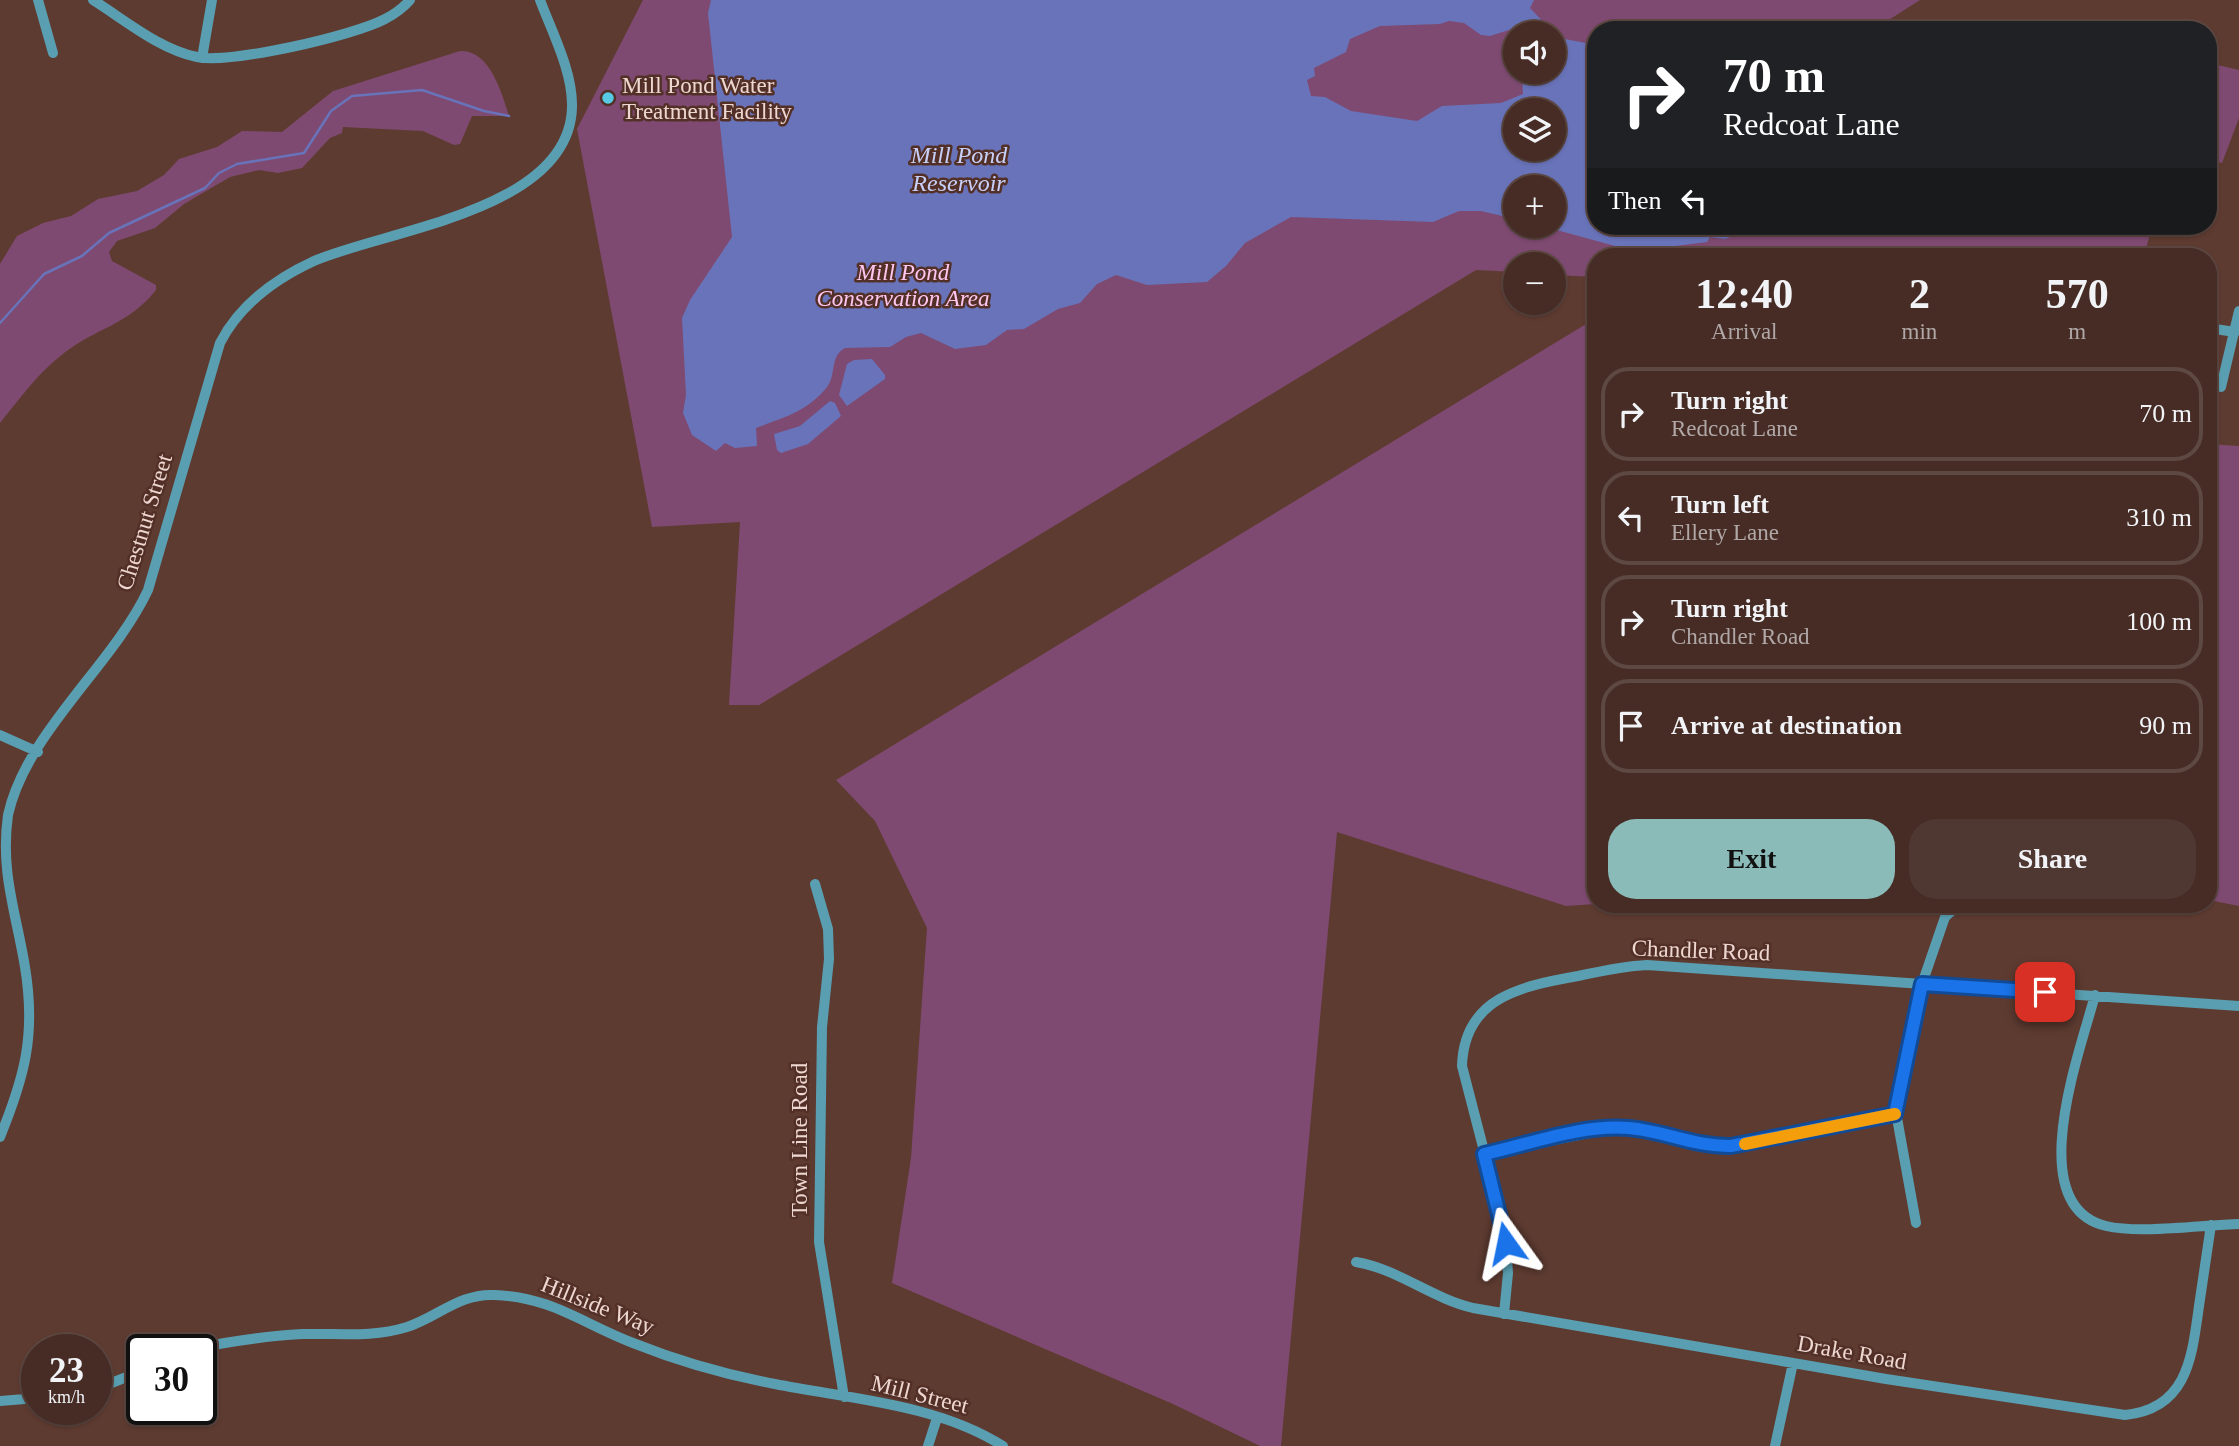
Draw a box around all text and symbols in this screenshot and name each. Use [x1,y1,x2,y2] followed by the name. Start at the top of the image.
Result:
[1503,21,1566,315] map controls
[1503,21,1566,84] button: sound
[1723,48,1825,103] text: 70 m
[1608,49,1699,140] icon: right
[622,73,792,124] place label: Mill Pond Water Treatment Facility
[600,90,616,106] marker: Mill Pond Water Treatment Facility
[1503,98,1566,161] button: layers
[1723,106,1900,142] text: Redcoat Lane
[910,142,1008,196] water label: Mill Pond Reservoir
[1503,175,1566,238] button: +
[1675,182,1713,220] icon: left
[1608,186,1661,215] text: Then
[1503,252,1566,315] button: −
[816,260,990,311] park label: Mill Pond Conservation Area
[1695,271,1793,317] text: 12:40
[1909,271,1930,317] text: 2
[2046,271,2109,317] text: 570
[1711,319,1778,344] text: Arrival
[1902,319,1937,344] text: min
[2068,319,2086,344] text: m
[1671,386,1788,415] text: Turn right
[1612,395,1650,433] icon: right
[2139,399,2192,428] text: 70 m
[1671,416,1798,441] text: Redcoat Lane
[112,450,177,593] street label: Chestnut Street
[1671,490,1769,519] text: Turn left
[1612,499,1650,537] icon: left
[2126,503,2192,532] text: 310 m
[1671,520,1779,545] text: Ellery Lane
[1671,594,1788,623] text: Turn right
[1612,603,1650,641] icon: right
[2126,607,2192,636] text: 100 m
[1671,624,1810,649] text: Chandler Road
[1612,707,1650,745] icon: arrive
[1671,711,1902,740] text: Arrive at destination
[2139,711,2192,740] text: 90 m
[1608,819,1895,899] button: Exit
[1909,819,2196,899] button: Share
[1631,936,1771,965] street label: Chandler Road
[2015,962,2075,1022] pin
[2026,973,2064,1011] icon: arrive
[787,1062,812,1217] street label: Town Line Road
[1469,1206,1543,1280] position arrow
[538,1271,658,1340] street label: Hillside Way
[1795,1331,1909,1374] street label: Drake Road
[126,1334,217,1425] speed limit sign: 30
[49,1351,84,1390] text: 23
[869,1370,972,1419] street label: Mill Street
[48,1387,85,1407] text: km/h

